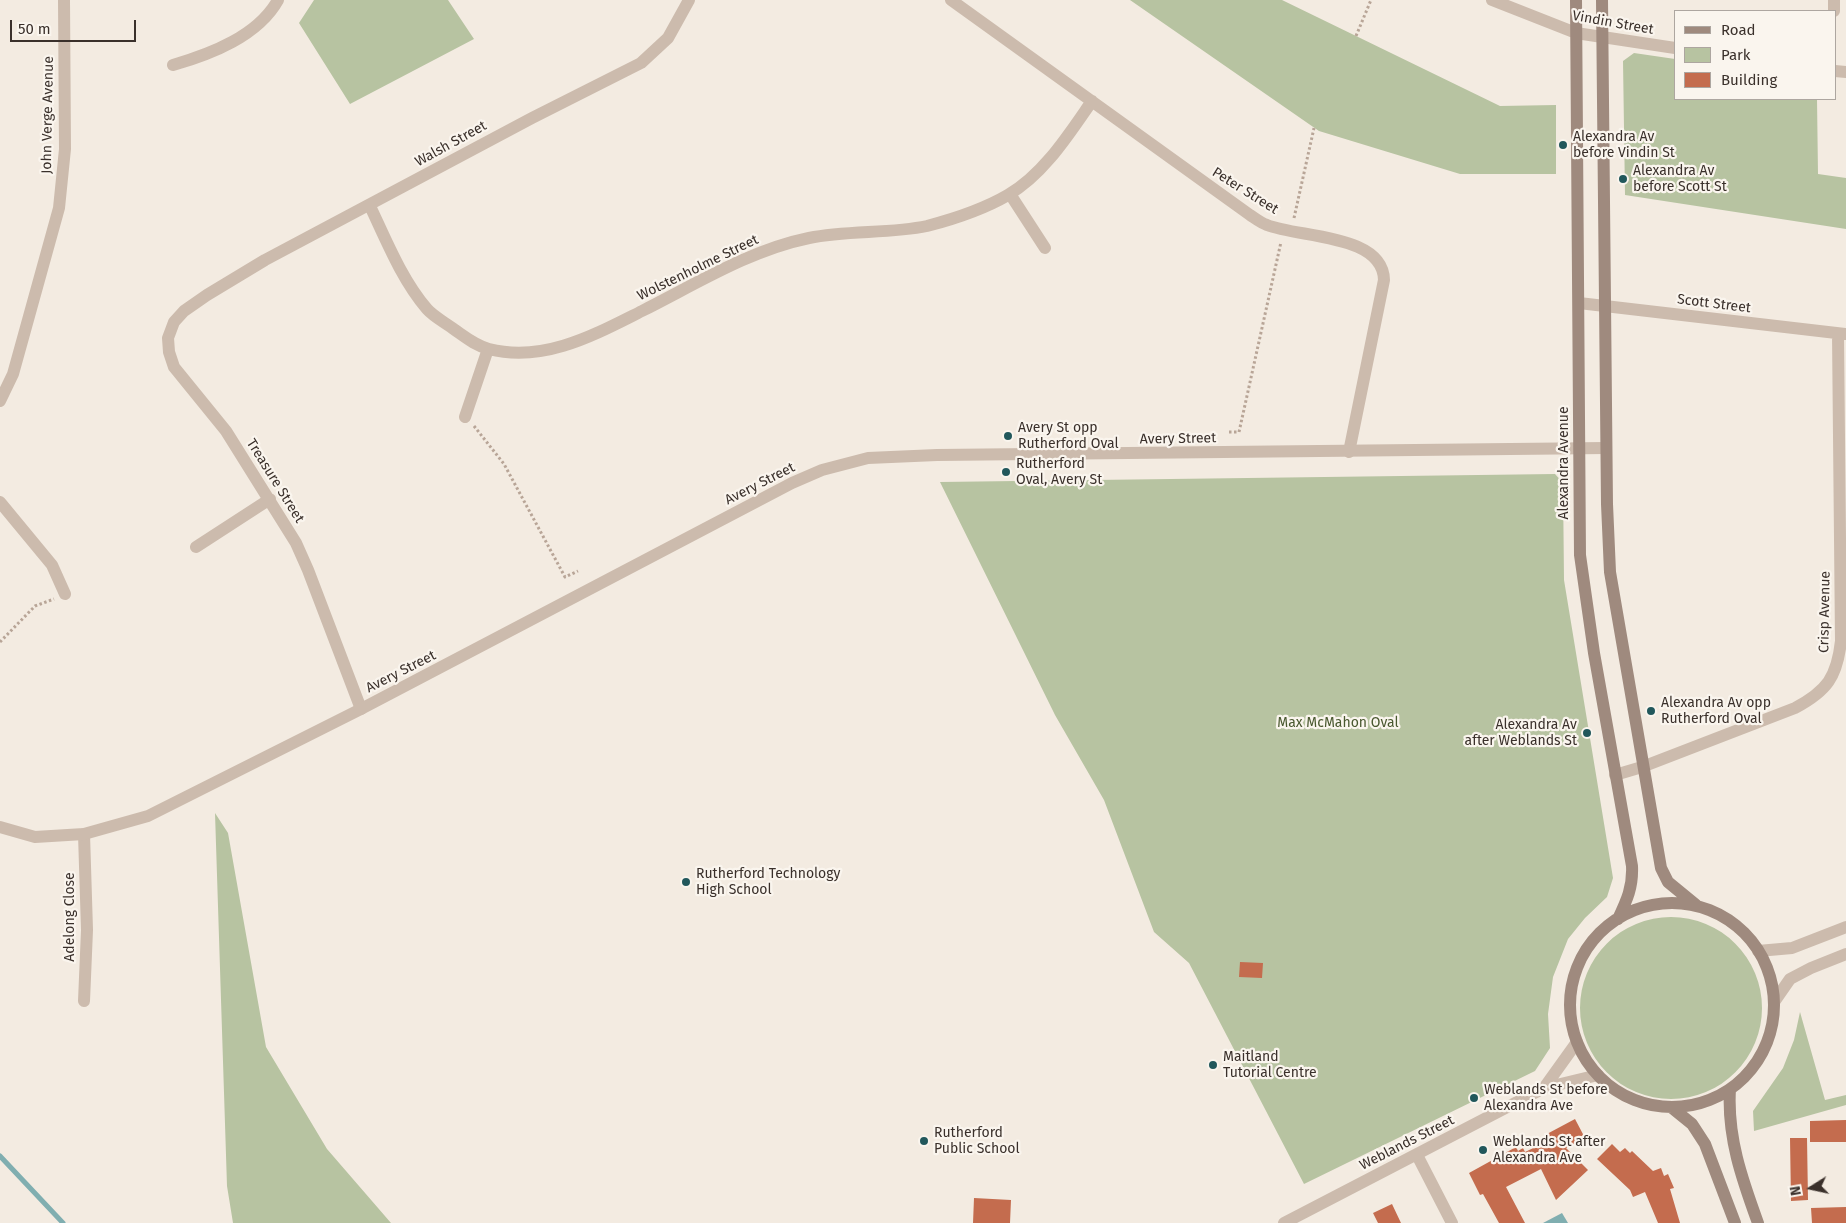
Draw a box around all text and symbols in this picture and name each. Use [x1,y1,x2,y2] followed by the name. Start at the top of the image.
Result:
[1571,8,1655,38] street label: Vindin Street
[12,10,139,42] scale bar
[1674,10,1836,100] legend
[18,20,51,38] text: 50 m
[1721,21,1756,39] text: Road
[1721,46,1751,64] text: Park
[39,56,57,174] street label: John Verge Avenue
[1721,71,1777,89] text: Building
[412,117,490,171] street label: Walsh Street
[1573,129,1675,162] place label: Alexandra Av before Vindin St
[1557,139,1569,151] marker: Alexandra Av before Vindin St
[1633,163,1727,196] place label: Alexandra Av before Scott St
[1209,164,1281,218] street label: Peter Street
[1617,173,1629,185] marker: Alexandra Av before Scott St
[635,231,761,305] street label: Wolstenholme Street
[1676,291,1752,317] street label: Scott Street
[1556,406,1572,520] street label: Alexandra Avenue
[1018,420,1119,452] place label: Avery St opp Rutherford Oval
[1002,430,1014,442] marker: Avery St opp Rutherford Oval
[1140,430,1216,448] street label: Avery Street
[243,436,307,526] street label: Treasure Street
[1016,456,1102,488] place label: Rutherford Oval, Avery St
[722,459,798,509] street label: Avery Street
[1000,466,1012,478] marker: Rutherford Oval, Avery St
[1816,571,1834,653] street label: Crisp Avenue
[363,647,439,697] street label: Avery Street
[1661,695,1771,728] place label: Alexandra Av opp Rutherford Oval
[1645,705,1657,717] marker: Alexandra Av opp Rutherford Oval
[1277,715,1399,731] park label: Max McMahon Oval
[1465,717,1577,750] place label: Alexandra Av after Weblands St
[1581,727,1593,739] marker: Alexandra Av after Weblands St
[696,866,840,899] place label: Rutherford Technology High School
[62,872,78,962] street label: Adelong Close
[680,876,692,888] marker: Rutherford Technology High School
[1223,1049,1317,1082] place label: Maitland Tutorial Centre
[1207,1059,1219,1071] marker: Maitland Tutorial Centre
[1484,1082,1608,1114] place label: Weblands St before Alexandra Ave
[1468,1092,1480,1104] marker: Weblands St before Alexandra Ave
[1357,1112,1457,1174] street label: Weblands Street
[934,1125,1020,1158] place label: Rutherford Public School
[1493,1134,1605,1166] place label: Weblands St after Alexandra Ave
[918,1135,930,1147] marker: Rutherford Public School
[1477,1144,1489,1156] marker: Weblands St after Alexandra Ave
[1786,1163,1836,1213] north arrow
[1787,1185,1805,1197] text: N

